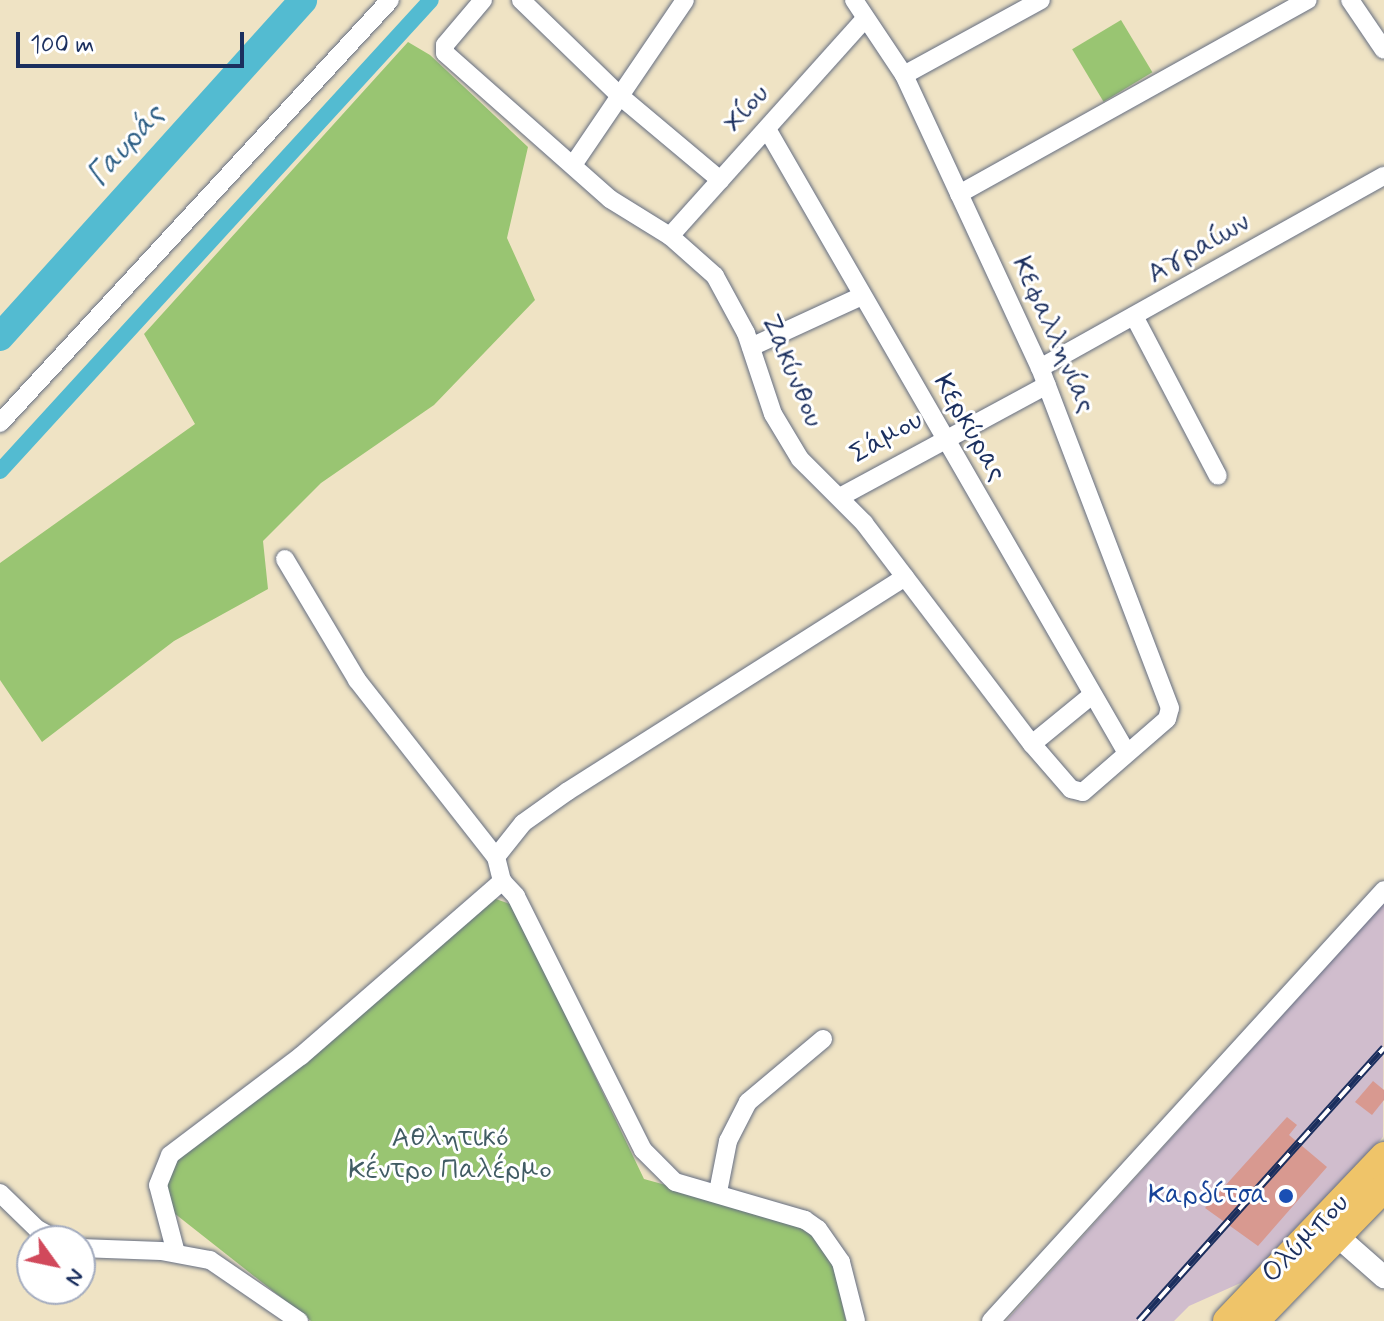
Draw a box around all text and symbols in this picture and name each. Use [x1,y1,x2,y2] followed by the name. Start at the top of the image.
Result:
[20,16,248,66] scale bar
[30,30,94,61] text: 100 m
[717,78,777,140] street label: Χίου
[80,98,172,194] water label: Γαυράς
[1142,206,1256,292] street label: Αγραίων
[1004,252,1102,418] street label: Κεφαλληνίας
[752,309,830,433] street label: Ζακύνθου
[925,368,1013,488] street label: Κερκύρας
[845,404,929,472] street label: Σάμου
[348,1122,552,1188] park label: Αθλητικό Κέντρο Παλέρμο
[1148,1179,1268,1213] place label: Καρδίτσα
[1275,1185,1297,1207] marker: Καρδίτσα
[1255,1187,1357,1291] street label: Ολύμπου
[16,1225,96,1305] north arrow
[59,1263,90,1291] text: N

